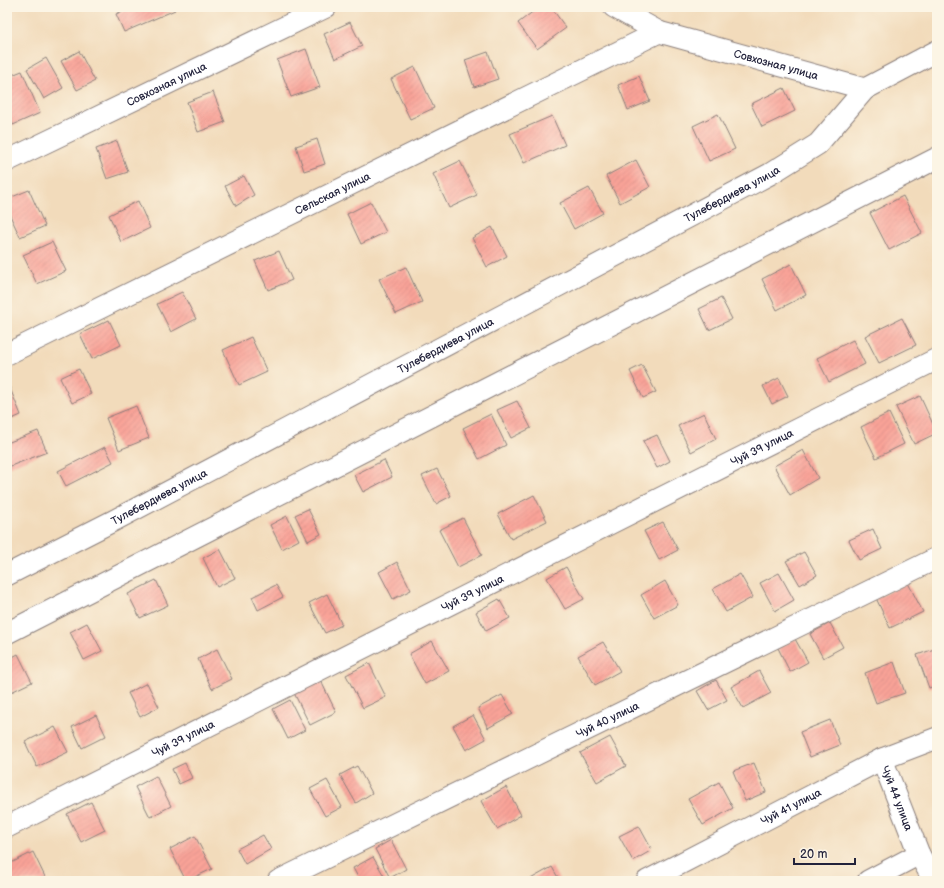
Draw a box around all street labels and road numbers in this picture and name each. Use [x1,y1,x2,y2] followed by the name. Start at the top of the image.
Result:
[732,47,820,82] street label: Совхозная улица
[124,59,209,109] street label: Совхозная улица
[682,163,783,225] street label: Тулебердиева улица
[293,169,373,217] street label: Сельская улица
[395,314,496,376] street label: Тулебердиева улица
[728,426,796,468] street label: Чуй 39 улица
[109,466,210,527] street label: Тулебердиева улица
[439,571,506,614] street label: Чуй 39 улица
[574,698,642,740] street label: Чуй 40 улица
[150,717,217,760] street label: Чуй 39 улица
[879,764,916,833] street label: Чуй 44 улица
[758,785,824,827] street label: Чуй 41 улица

